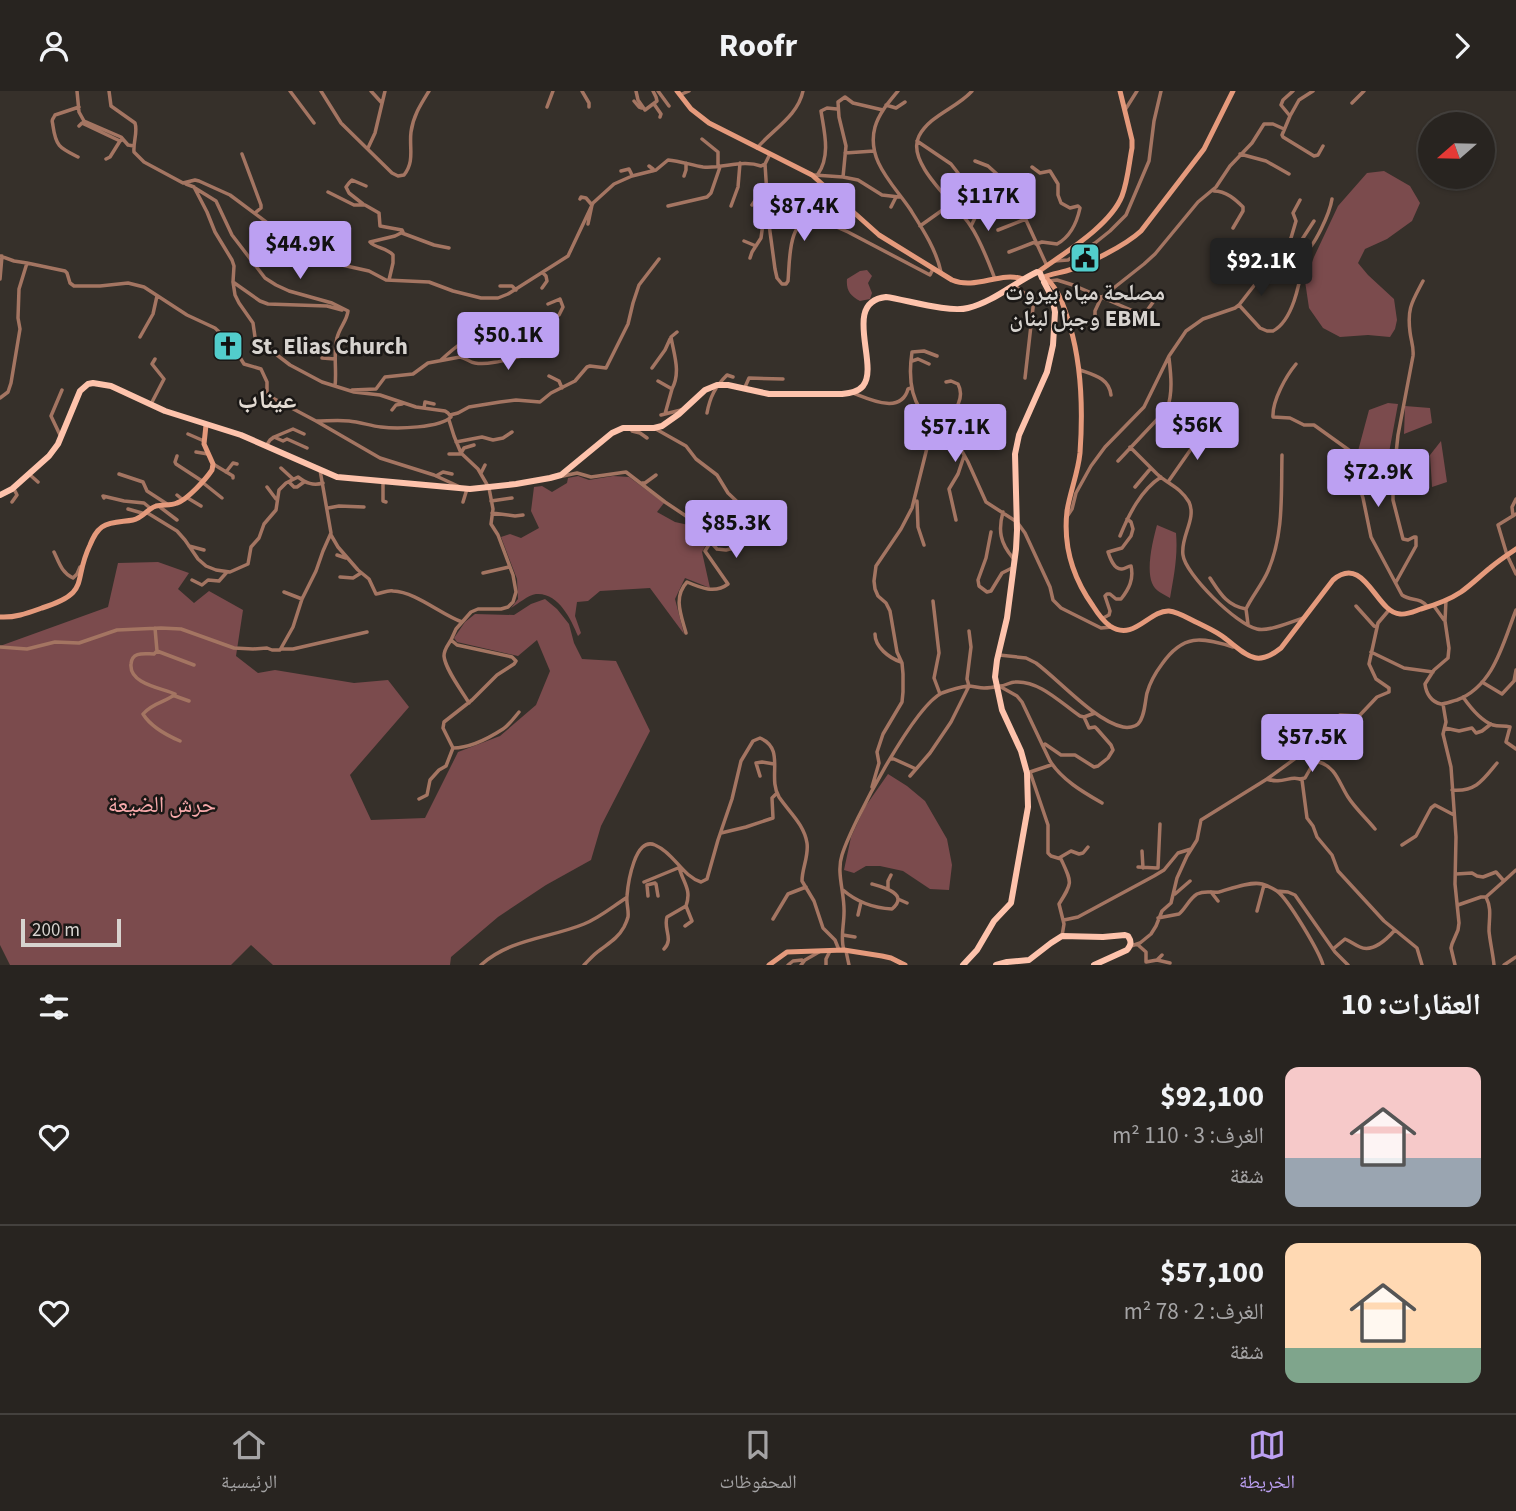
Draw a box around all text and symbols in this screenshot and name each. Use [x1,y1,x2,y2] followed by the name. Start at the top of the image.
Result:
[719,23,797,69] text: Roofr
[35,27,73,65] icon: person
[1443,27,1481,65] icon: forward
[1418,112,1494,189] north arrow
[1418,112,1495,189] map controls
[939,173,1037,233] pin: $117K
[957,179,1019,212] text: $117K
[747,183,861,243] pin: $87.4K
[769,189,839,222] text: $87.4K
[243,221,357,281] pin: $44.9K
[265,227,335,260] text: $44.9K
[1204,239,1318,298] pin: $92.1K
[1068,241,1102,275] public building icon: مصلحة مياه بيروت وجبل لبنان EBML
[1226,244,1296,277] text: $92.1K
[1005,276,1165,335] place label: مصلحة مياه بيروت وجبل لبنان EBML
[451,313,565,372] pin: $50.1K
[473,318,543,351] text: $50.1K
[211,329,245,363] church icon: St. Elias Church
[251,330,408,363] place label: St. Elias Church
[238,381,296,418] district label: عيناب
[1156,403,1238,462] pin: $56K
[898,405,1012,464] pin: $57.1K
[1172,408,1222,441] text: $56K
[920,410,990,443] text: $57.1K
[1321,449,1435,509] pin: $72.9K
[1343,455,1413,488] text: $72.9K
[679,501,793,560] pin: $85.3K
[701,506,771,539] text: $85.3K
[1255,715,1369,774] pin: $57.5K
[1277,720,1347,753] text: $57.5K
[108,788,216,821] park label: حرش الضيعة
[21,916,121,948] scale bar
[32,917,80,944] text: 200 m
[1341,983,1481,1026] text: العقارات: 10
[35,988,73,1026] icon: filters
[1160,1075,1264,1118] text: $92,100
[1341,1095,1425,1179] icon: home
[35,1118,73,1156] icon: heart
[1112,1119,1264,1152] text: الغرف: 3 · 110 m²
[1230,1159,1264,1192] text: شقة
[1160,1251,1264,1294] text: $57,100
[1341,1271,1425,1355] icon: home
[35,1294,73,1332] icon: heart
[1124,1295,1264,1328] text: الغرف: 2 · 78 m²
[1230,1335,1264,1368] text: شقة
[221,1426,277,1500] tab: الرئيسية
[720,1426,797,1500] tab: المحفوظات
[1239,1426,1295,1500] tab: الخريطة

